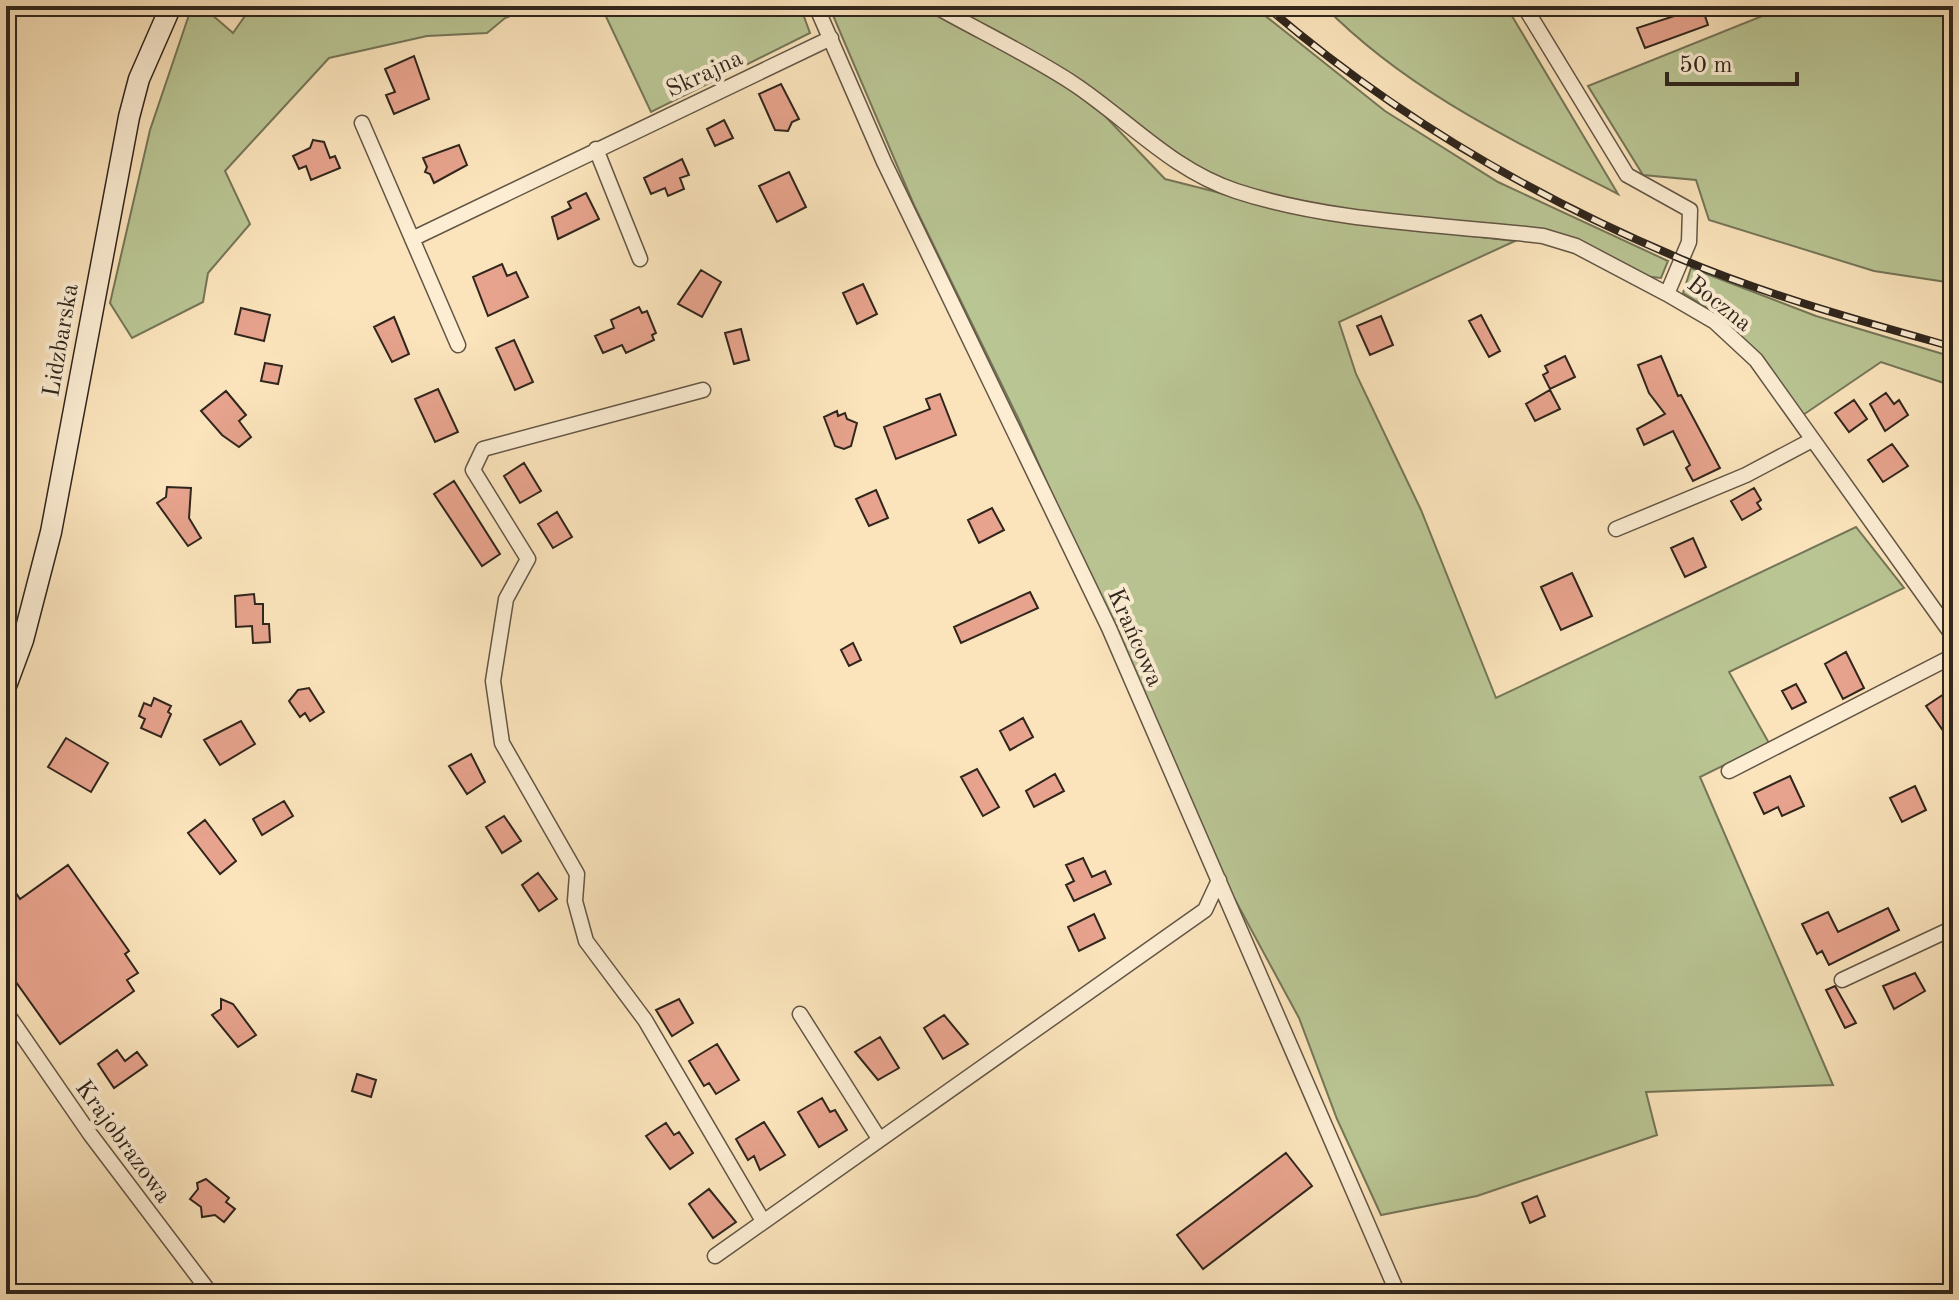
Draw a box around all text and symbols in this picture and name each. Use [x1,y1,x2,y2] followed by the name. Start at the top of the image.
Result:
[1667,36,1797,86] scale bar
[663,47,747,103] street label: Skrajna
[1679,54,1733,78] text: 50 m
[1682,272,1756,337] street label: Boczna
[40,282,84,399] street label: Lidzbarska
[1102,585,1166,691] street label: Krańcowa
[70,1076,175,1208] street label: Krajobrazowa

